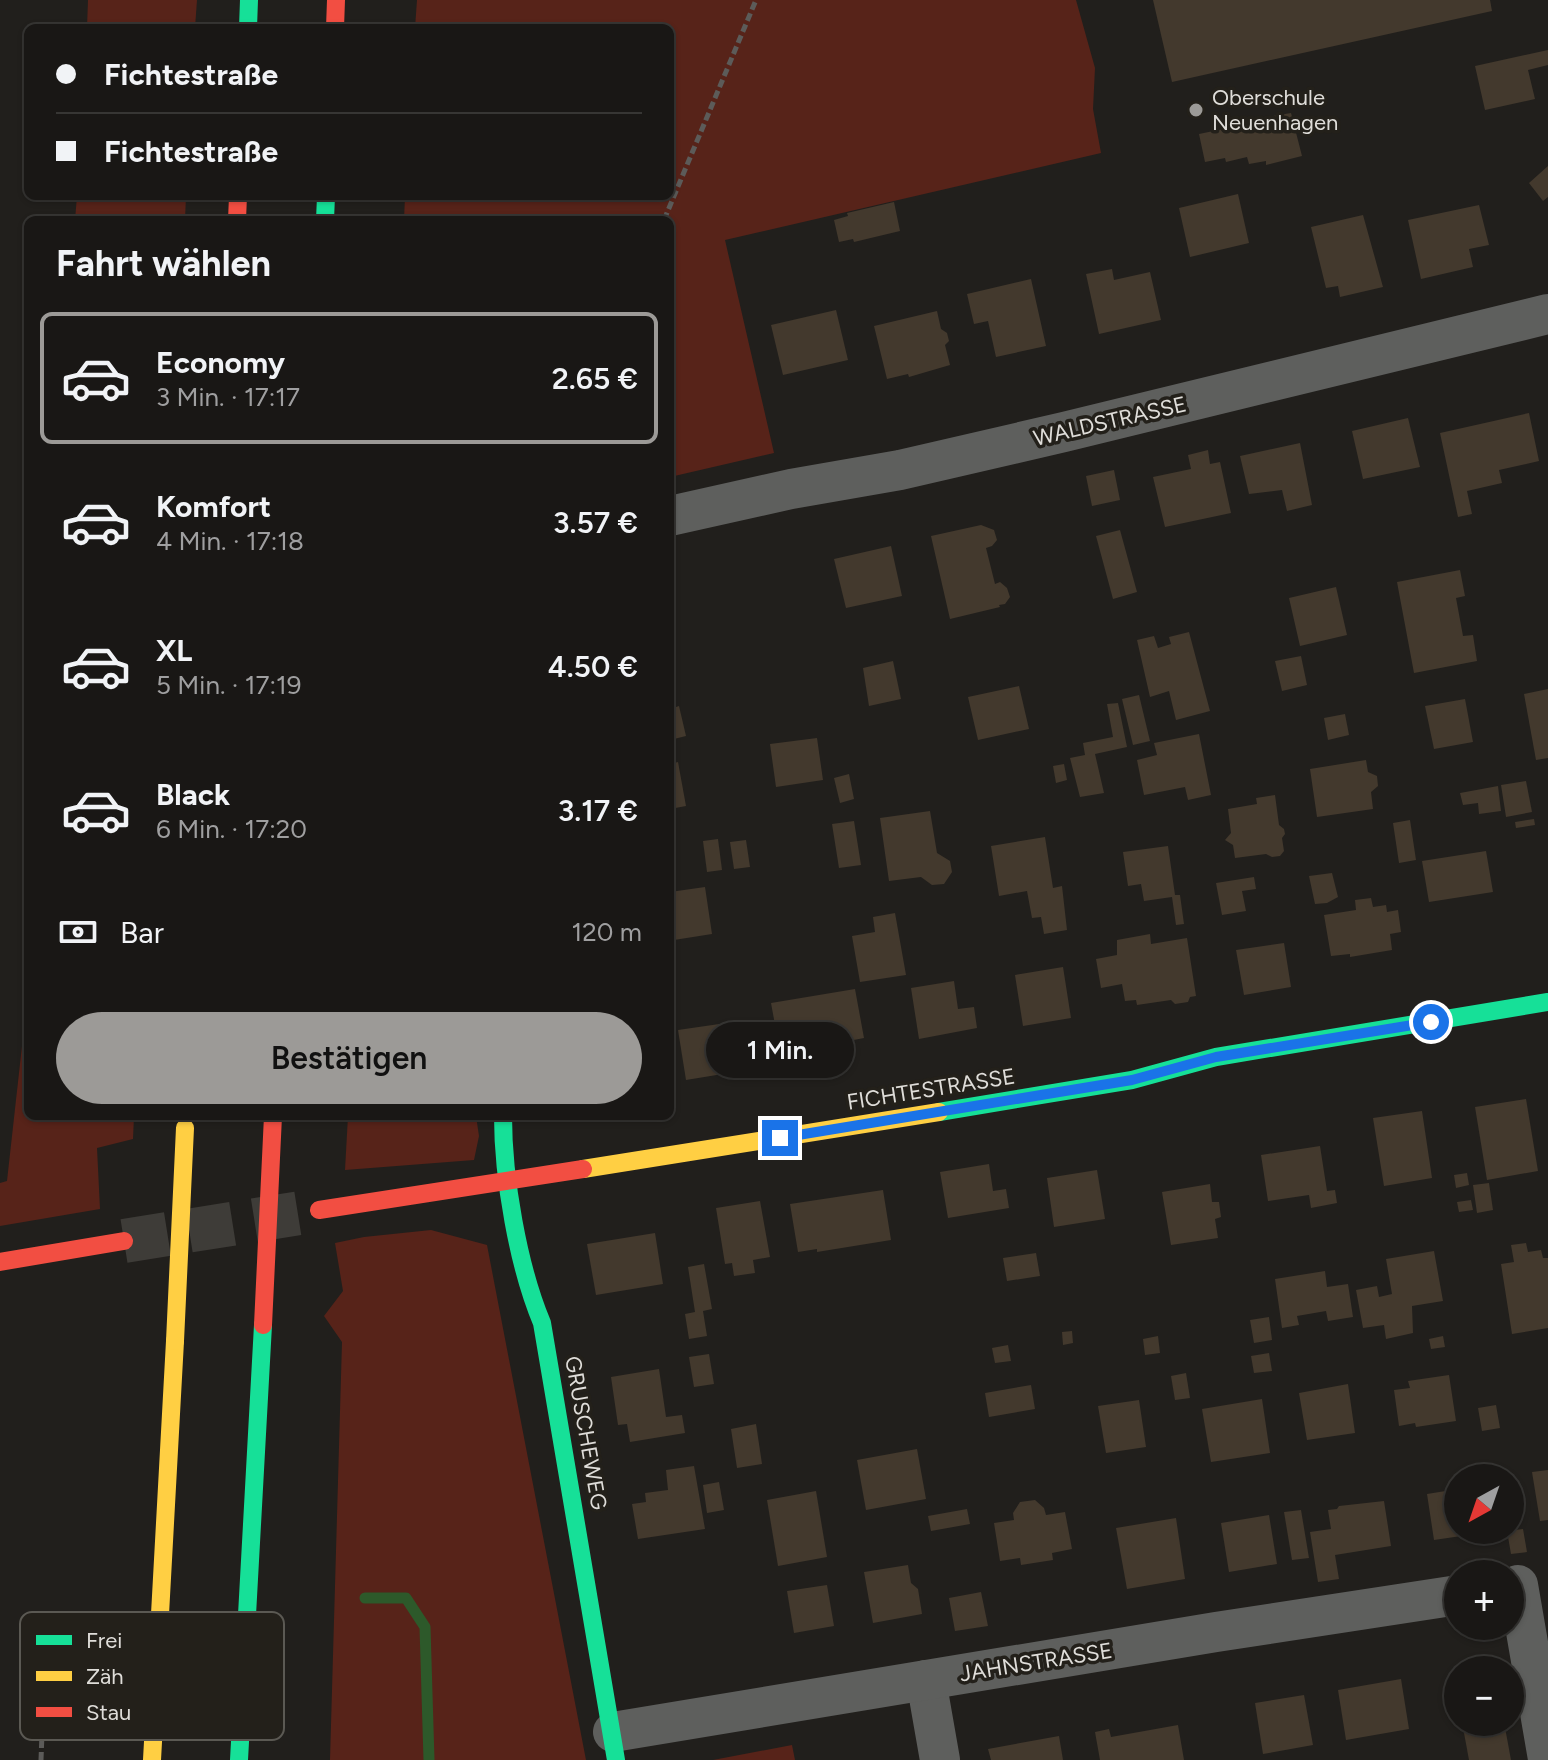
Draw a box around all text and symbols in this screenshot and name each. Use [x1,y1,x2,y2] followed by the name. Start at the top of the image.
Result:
[104,56,278,93] text: Fichtestraße
[1212,84,1338,136] place label: Oberschule Neuenhagen
[1187,101,1205,119] marker: Oberschule Neuenhagen
[104,133,278,170] text: Fichtestraße
[56,242,271,285] text: Fahrt wählen
[60,342,132,414] icon: car
[156,344,285,381] text: Economy
[552,360,638,397] text: 2.65 €
[156,381,300,413] text: 3 Min. · 17:17
[1031,390,1189,452] street label: WALDSTRASSE
[60,486,132,558] icon: car
[156,488,271,525] text: Komfort
[553,504,638,541] text: 3.57 €
[156,525,304,557] text: 4 Min. · 17:18
[60,630,132,702] icon: car
[156,632,192,669] text: XL
[548,648,638,685] text: 4.50 €
[156,669,302,701] text: 5 Min. · 17:19
[60,774,132,846] icon: car
[156,776,230,813] text: Black
[558,792,638,829] text: 3.17 €
[156,813,307,845] text: 6 Min. · 17:20
[56,910,100,954] icon: cash
[120,914,164,951] text: Bar
[572,916,642,948] text: 120 m
[1413,1004,1449,1040] route start
[56,1012,642,1104] button: Bestätigen
[706,1022,854,1078] callout: 1 Min.
[747,1034,813,1066] text: 1 Min.
[845,1062,1017,1116] street label: FICHTESTRASSE
[762,1120,798,1156] route end
[559,1354,613,1512] street label: GRUSCHEWEG
[1444,1464,1524,1544] north arrow
[1444,1464,1524,1736] map controls
[1444,1560,1524,1640] button: +
[20,1612,284,1740] legend
[86,1627,122,1654] text: Frei
[958,1637,1114,1687] street label: JAHNSTRASSE
[1444,1656,1524,1736] button: −
[86,1663,124,1690] text: Zäh
[86,1699,131,1726] text: Stau

